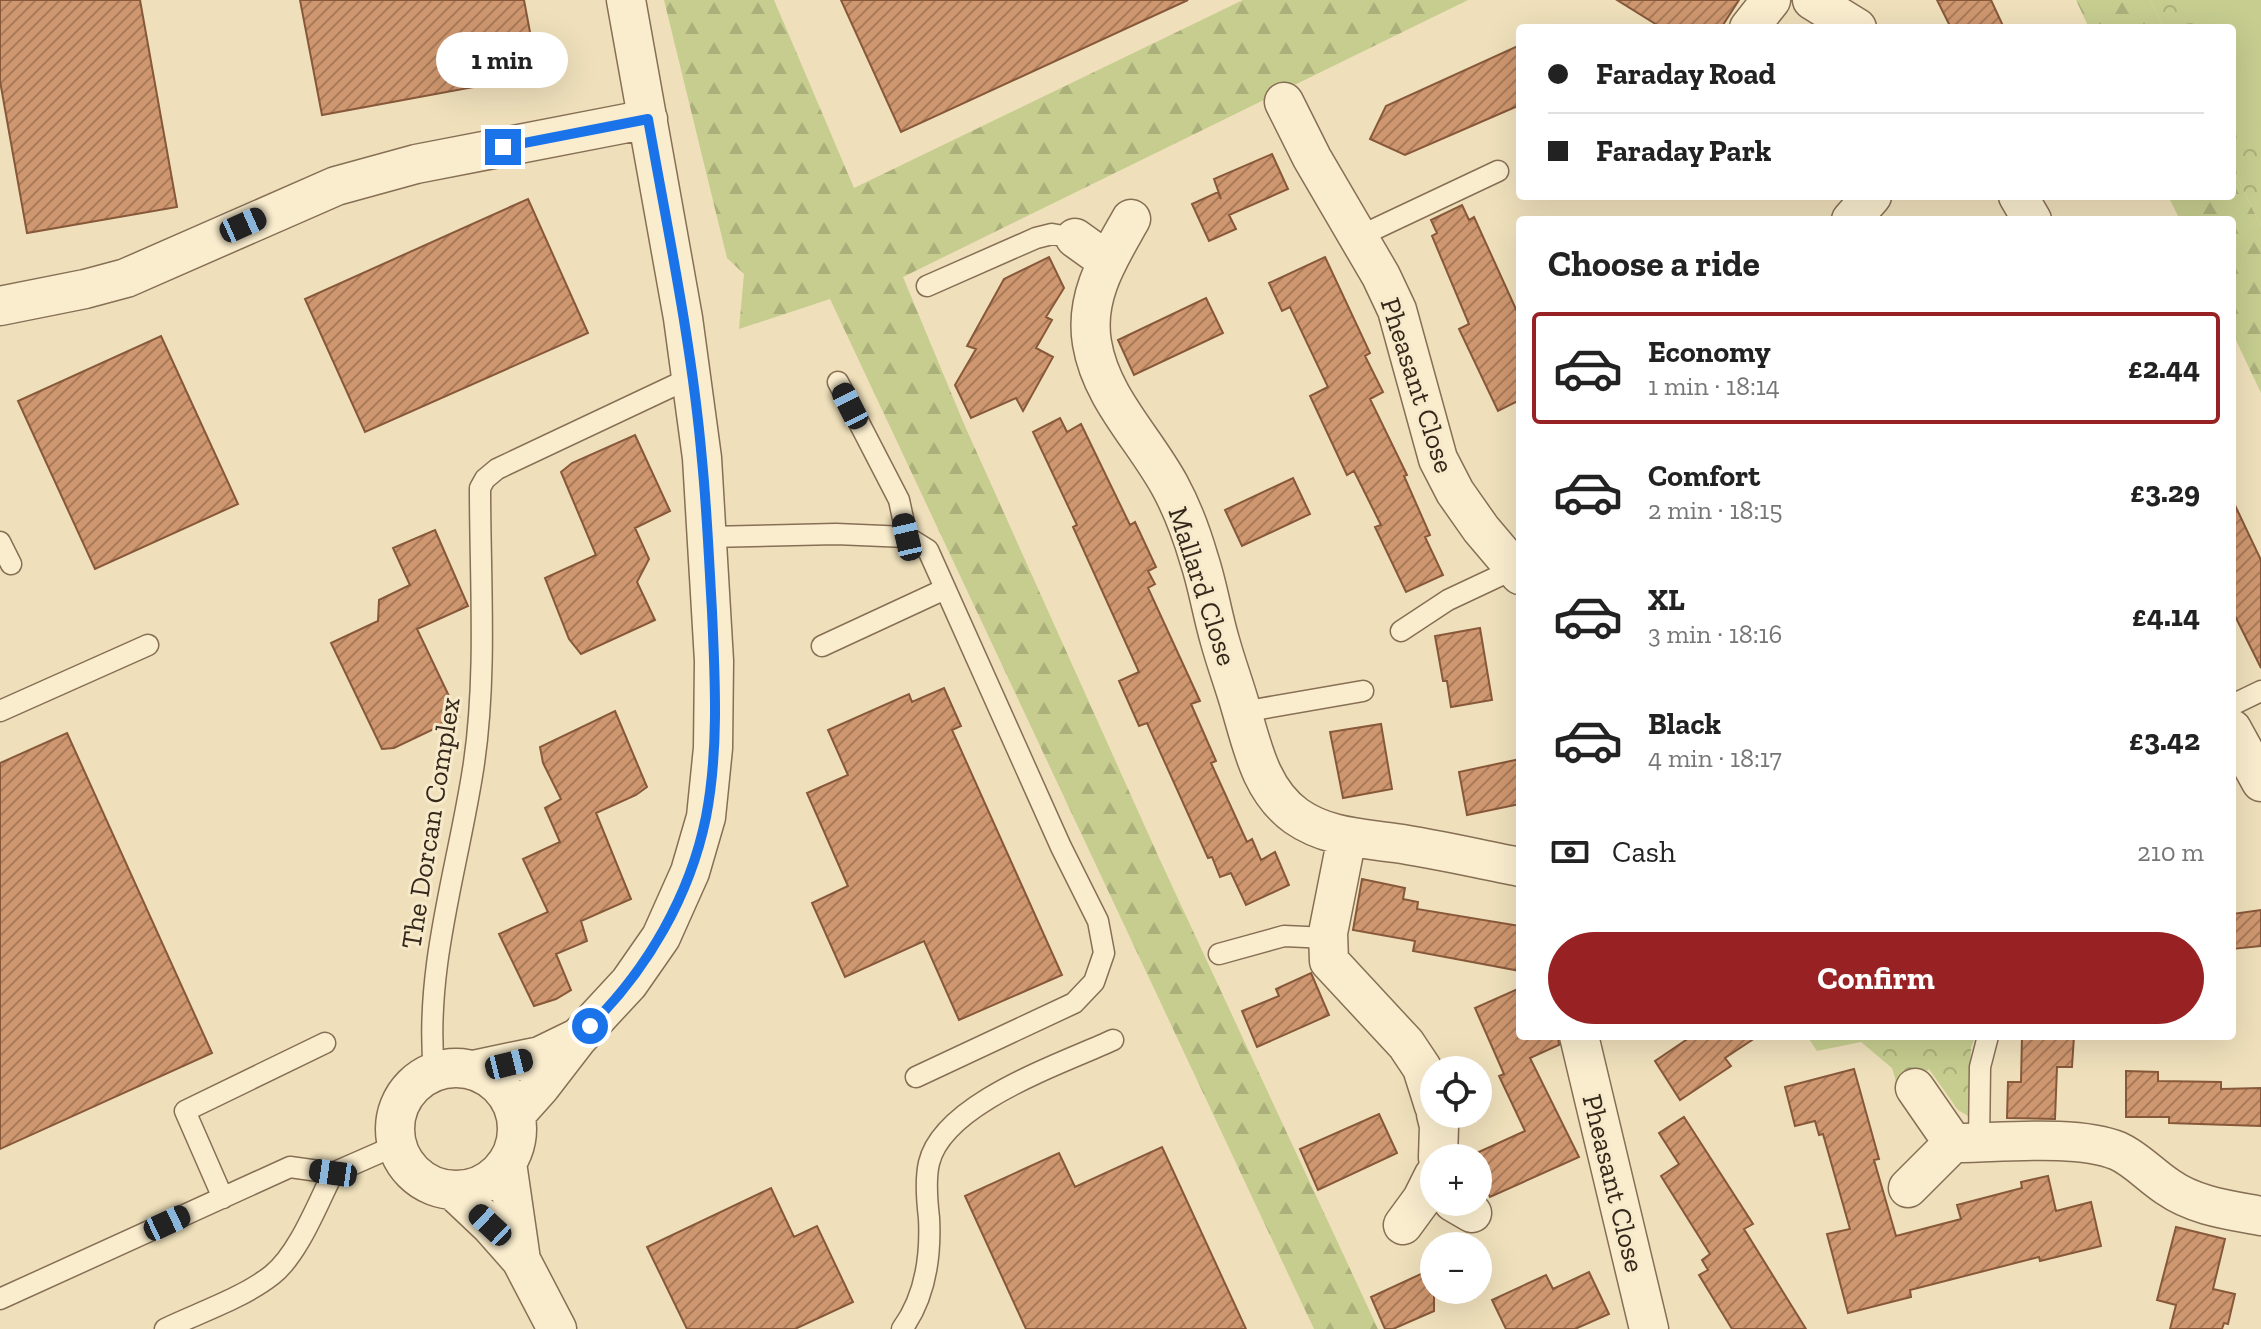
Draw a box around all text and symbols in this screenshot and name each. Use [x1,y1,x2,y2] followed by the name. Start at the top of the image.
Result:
[437,31,569,87] callout: 1 min
[471,44,533,76] text: 1 min
[1596,56,1776,92] text: Faraday Road
[485,129,521,165] route end
[1596,133,1771,169] text: Faraday Park
[216,204,270,246] car
[1548,242,1760,285] text: Choose a ride
[1374,293,1461,477] street label: Pheasant Close
[1552,332,1624,404] icon: car
[1648,334,1771,370] text: Economy
[2128,350,2200,386] text: £2.44
[1648,370,1780,402] text: 1 min · 18:14
[828,379,872,433] car
[1552,456,1624,528] icon: car
[1648,458,1760,494] text: Comfort
[2130,474,2200,510] text: £3.29
[1648,494,1783,526] text: 2 min · 18:15
[1161,503,1244,670] street label: Mallard Close
[890,511,924,563] car
[1552,580,1624,652] icon: car
[1648,582,1685,618] text: XL
[2132,598,2200,634] text: £4.14
[1648,618,1782,650] text: 3 min · 18:16
[394,695,467,951] street label: The Dorcan Complex
[1552,704,1624,776] icon: car
[1648,706,1721,742] text: Black
[2129,722,2200,758] text: £3.42
[1648,742,1782,774] text: 4 min · 18:17
[1548,830,1592,874] icon: cash
[1612,834,1676,870] text: Cash
[2137,836,2204,868] text: 210 m
[1548,932,2204,1024] button: Confirm
[572,1008,608,1044] route start
[483,1047,535,1081] car
[1420,1056,1492,1304] map controls
[1420,1056,1492,1128] button: locate
[1575,1091,1652,1276] street label: Pheasant Close
[1420,1144,1492,1216] button: +
[308,1158,358,1188] car
[464,1200,516,1250] car
[140,1202,194,1244] car
[1420,1232,1492,1304] button: −

